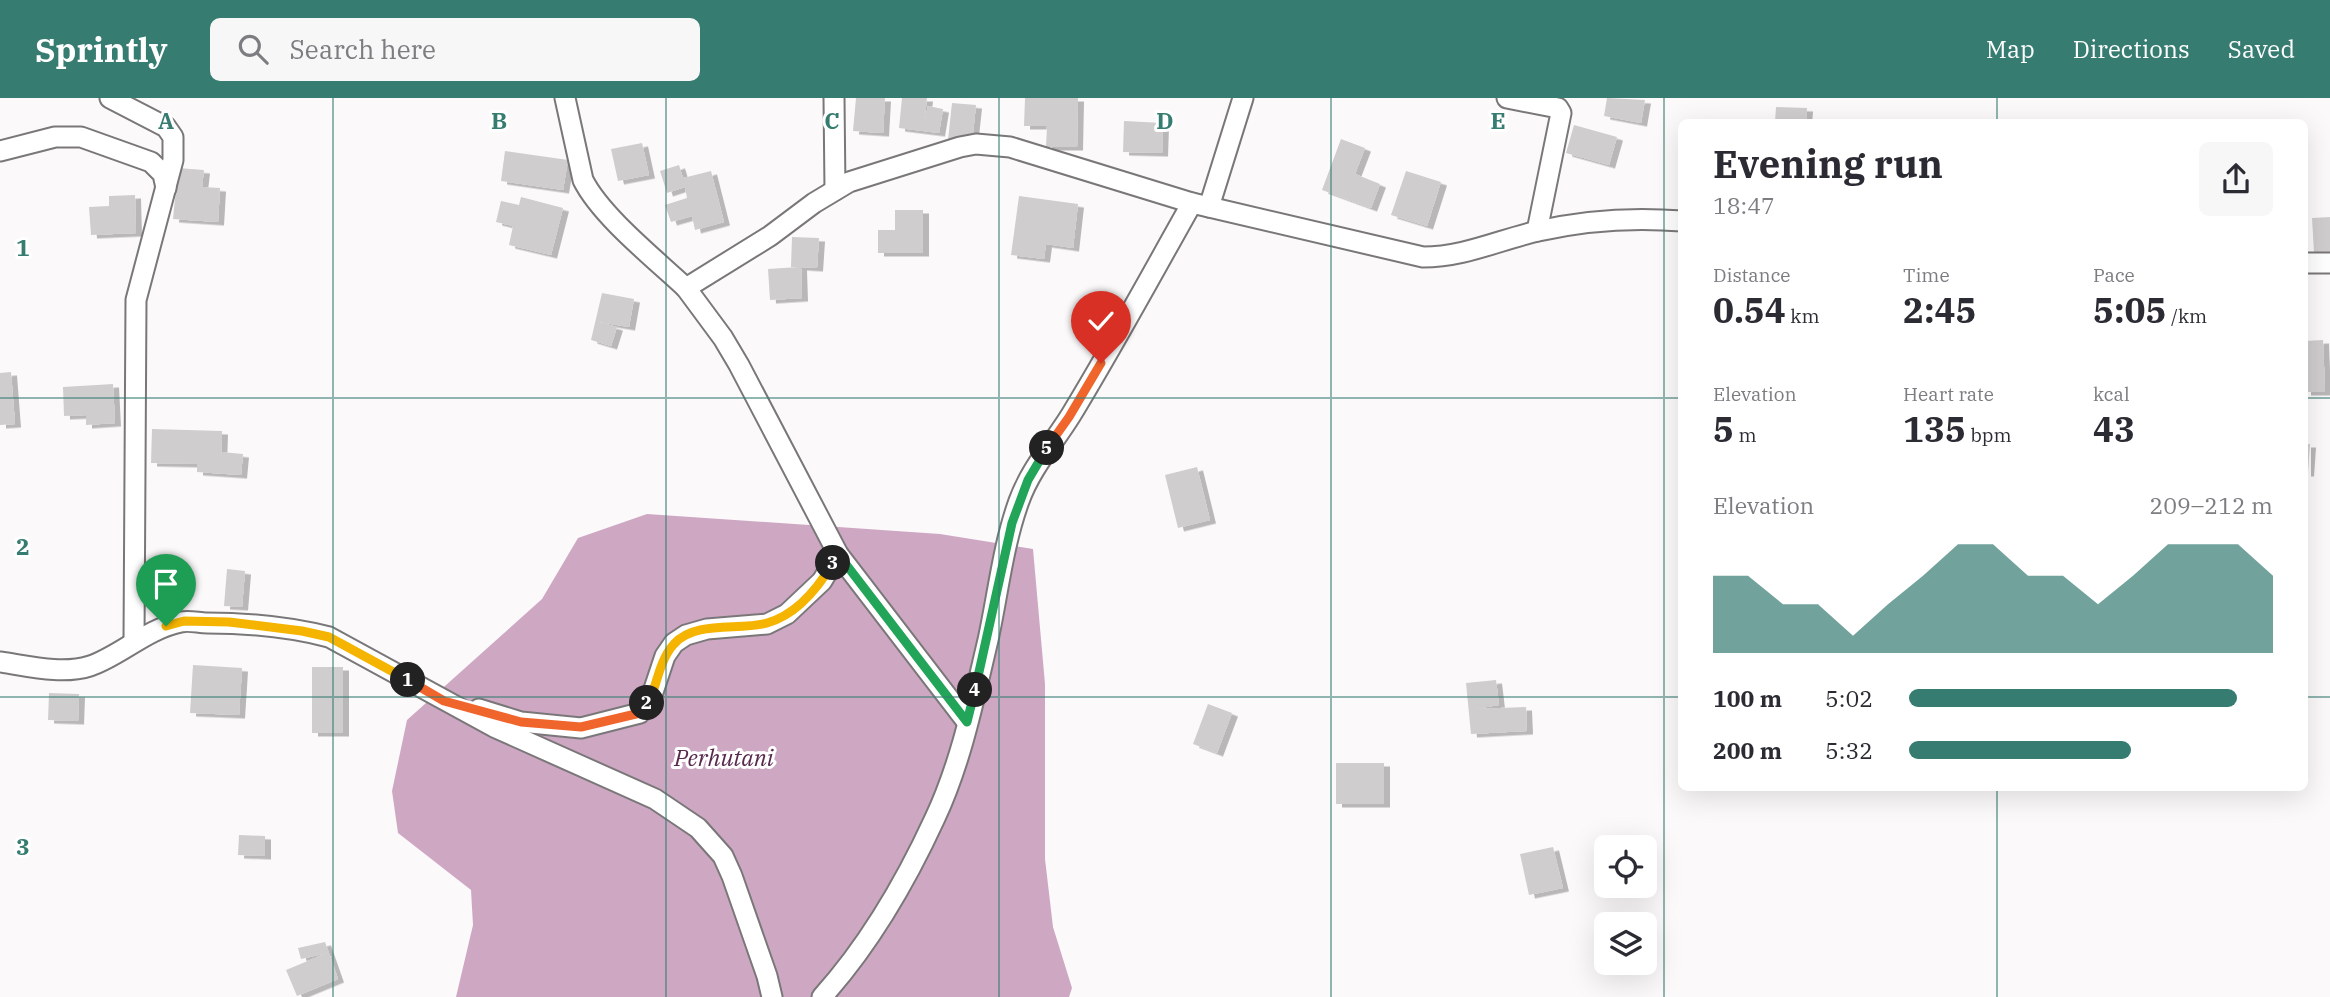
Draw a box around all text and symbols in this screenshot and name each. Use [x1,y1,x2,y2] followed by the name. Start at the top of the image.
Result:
[210,18,700,81] search box
[35,28,168,71] text: Sprintly
[234,30,272,68] icon: search
[290,32,436,66] text: Search here
[1986,33,2035,65] text: Map
[2073,33,2190,65] text: Directions
[2228,33,2295,65] text: Saved
[158,105,174,135] text: A
[491,105,507,135] text: B
[824,105,840,135] text: C
[1156,105,1174,135] text: D
[1490,105,1506,135] text: E
[1713,139,1943,188] text: Evening run
[2199,142,2273,216] button: share
[1713,190,1775,220] text: 18:47
[16,232,30,262] text: 1
[1713,263,1791,287] text: Distance
[1903,263,1950,287] text: Time
[2093,263,2135,287] text: Pace
[1713,287,1786,333] text: 0.54
[1903,287,1977,333] text: 2:45
[2093,287,2167,333] text: 5:05
[1071,291,1131,363] pin
[1082,302,1120,340] icon: check
[1786,304,1820,328] text: km
[2167,304,2207,328] text: /km
[1713,382,1797,406] text: Elevation
[1903,382,1994,406] text: Heart rate
[2093,382,2130,406] text: kcal
[1713,406,1734,452] text: 5
[1903,406,1966,452] text: 135
[2093,406,2135,452] text: 43
[1734,423,1757,447] text: m
[1966,423,2012,447] text: bpm
[1030,430,1064,466] pin: 5
[1041,435,1052,459] text: 5
[1713,490,1814,520] text: Elevation
[2149,490,2273,520] text: 209–212 m
[16,531,30,561] text: 2
[816,546,850,580] pin: 3
[827,550,838,574] text: 3
[136,554,196,626] pin
[147,565,185,603] icon: arrive
[390,662,426,698] pin: 1
[402,667,413,691] text: 1
[958,672,992,708] pin: 4
[969,677,980,701] text: 4
[1713,683,1782,713] text: 100 m
[1825,683,1873,713] text: 5:02
[630,686,664,720] pin: 2
[641,690,652,714] text: 2
[1713,735,1782,765] text: 200 m
[1825,735,1873,765] text: 5:32
[673,742,774,772] park label: Perhutani
[16,831,30,861] text: 3
[1594,835,1657,975] map controls
[1594,835,1657,898] button: locate
[1594,912,1657,975] button: layers

